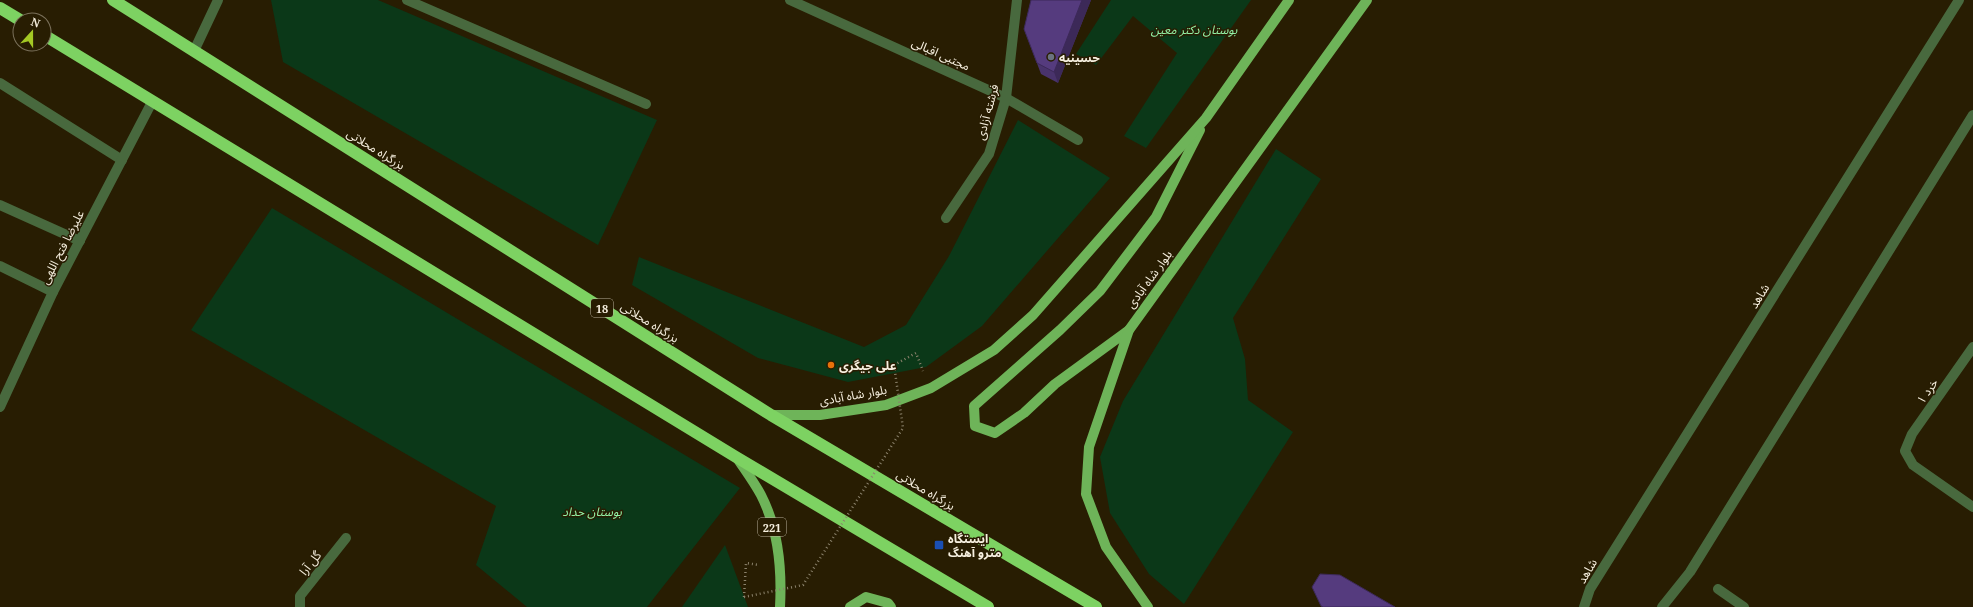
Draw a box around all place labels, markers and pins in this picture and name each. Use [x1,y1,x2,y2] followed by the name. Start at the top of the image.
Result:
[1059,49,1100,66] place label: حسینیه
[1046,52,1056,62] marker: حسینیه
[839,357,897,374] place label: علی جیگری
[826,360,836,370] marker: علی جیگری
[948,530,1001,561] place label: ایستگاه مترو آهنگ
[933,539,945,551] marker: ایستگاه مترو آهنگ

